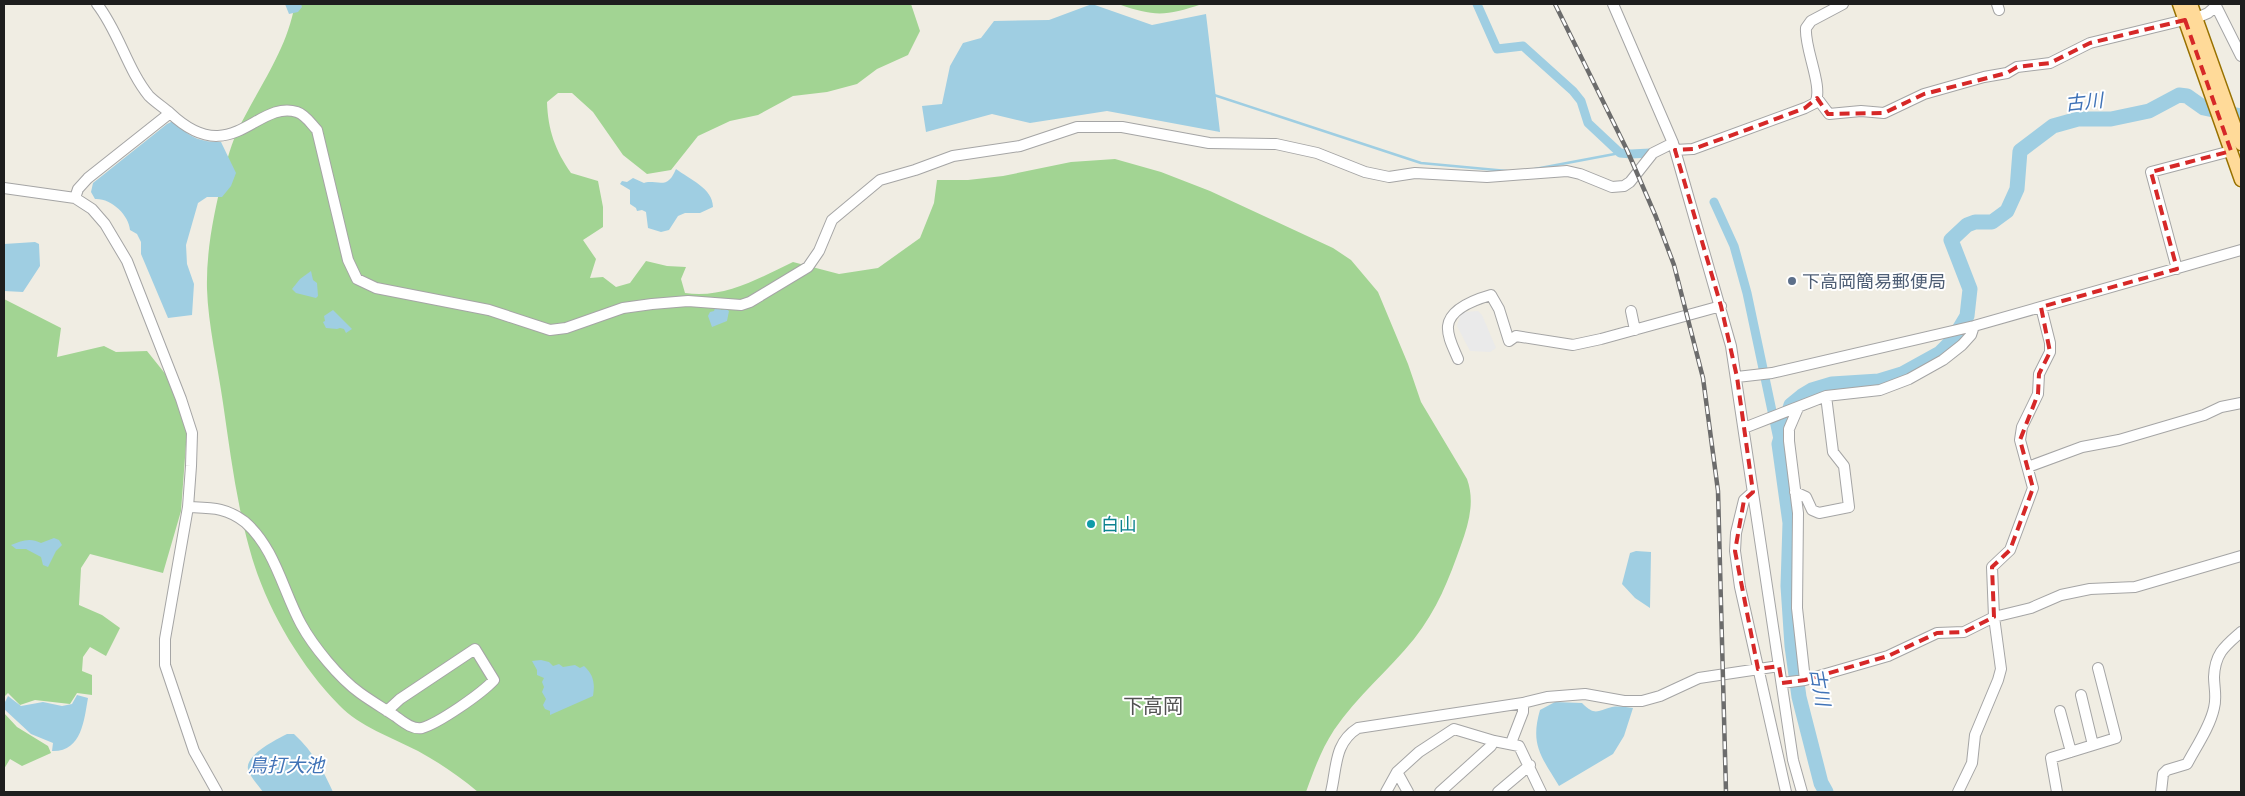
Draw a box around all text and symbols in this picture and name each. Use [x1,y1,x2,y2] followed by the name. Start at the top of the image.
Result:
[2064,88,2106,115] water label: 古川
[1802,271,1946,292] place label: 下高岡簡易郵便局
[1786,275,1798,287] marker: 下高岡簡易郵便局
[1101,514,1137,535] place label: 白山
[1085,518,1097,530] marker: 白山
[1805,666,1835,710] water label: 古川
[1123,694,1183,718] district label: 下高岡
[248,754,326,777] water label: 鳥打大池

